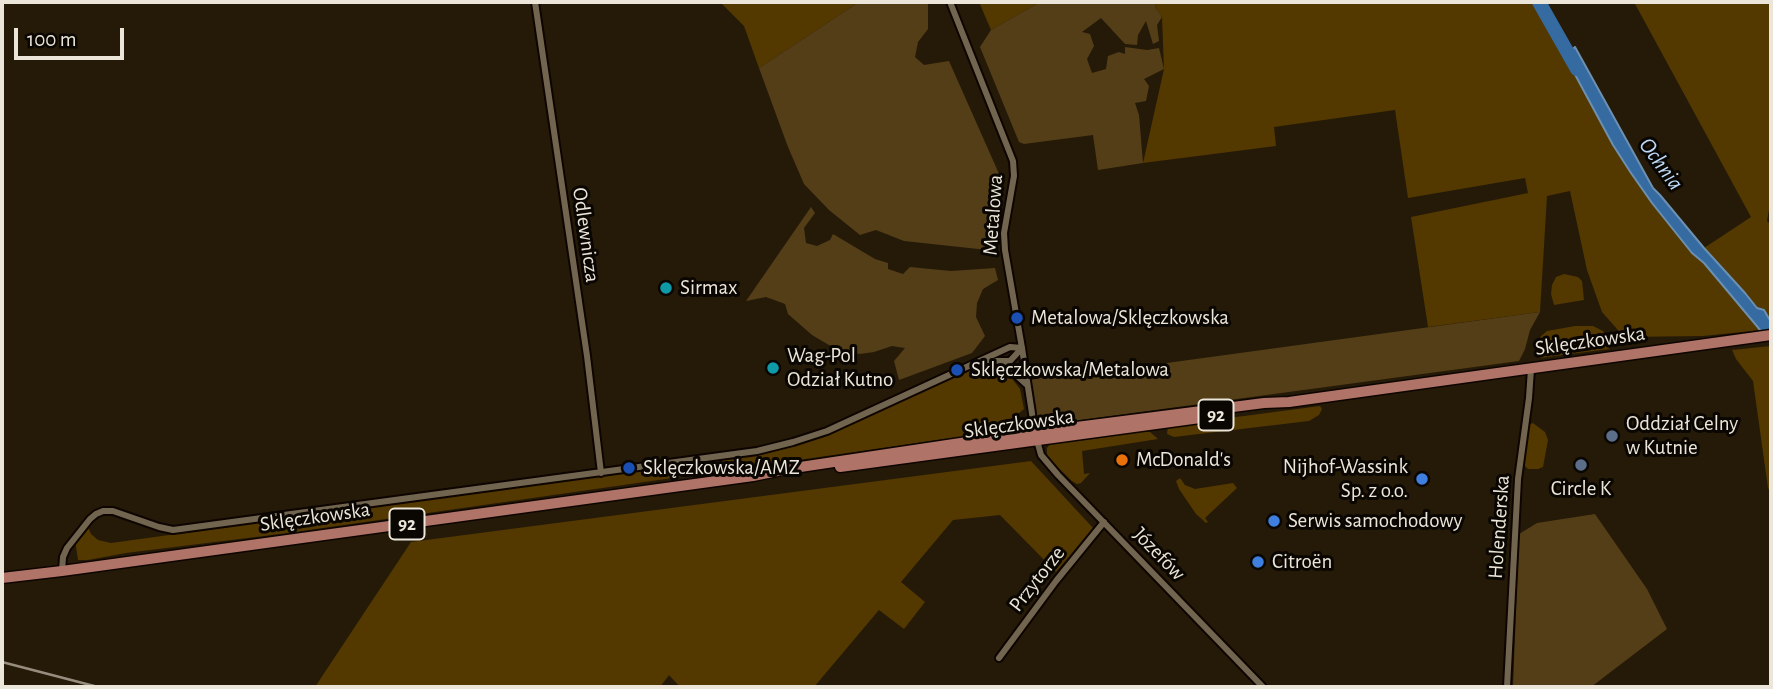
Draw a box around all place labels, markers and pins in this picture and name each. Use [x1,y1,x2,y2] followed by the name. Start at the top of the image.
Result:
[680,275,737,301] place label: Sirmax
[658,280,674,296] marker: Sirmax
[1031,305,1229,331] place label: Metalowa/Sklęczkowska
[1009,310,1025,326] marker: Metalowa/Sklęczkowska
[787,343,893,393] place label: Wag-Pol Odział Kutno
[971,357,1169,383] place label: Sklęczkowska/Metalowa
[765,360,781,376] marker: Wag-Pol Odział Kutno
[949,362,965,378] marker: Sklęczkowska/Metalowa
[1626,411,1738,461] place label: Oddział Celny w Kutnie
[1604,428,1620,444] marker: Oddział Celny w Kutnie
[1136,447,1231,473] place label: McDonald's
[1114,452,1130,468] marker: McDonald's
[1283,454,1408,504] place label: Nijhof-Wassink Sp. z o.o.
[643,455,800,481] place label: Sklęczkowska/AMZ
[1573,457,1589,473] marker: Circle K
[621,460,637,476] marker: Sklęczkowska/AMZ
[1414,471,1430,487] marker: Nijhof-Wassink Sp. z o.o.
[1551,476,1611,502] place label: Circle K
[1288,508,1462,534] place label: Serwis samochodowy
[1266,513,1282,529] marker: Serwis samochodowy
[1272,549,1332,575] place label: Citroën
[1250,554,1266,570] marker: Citroën

